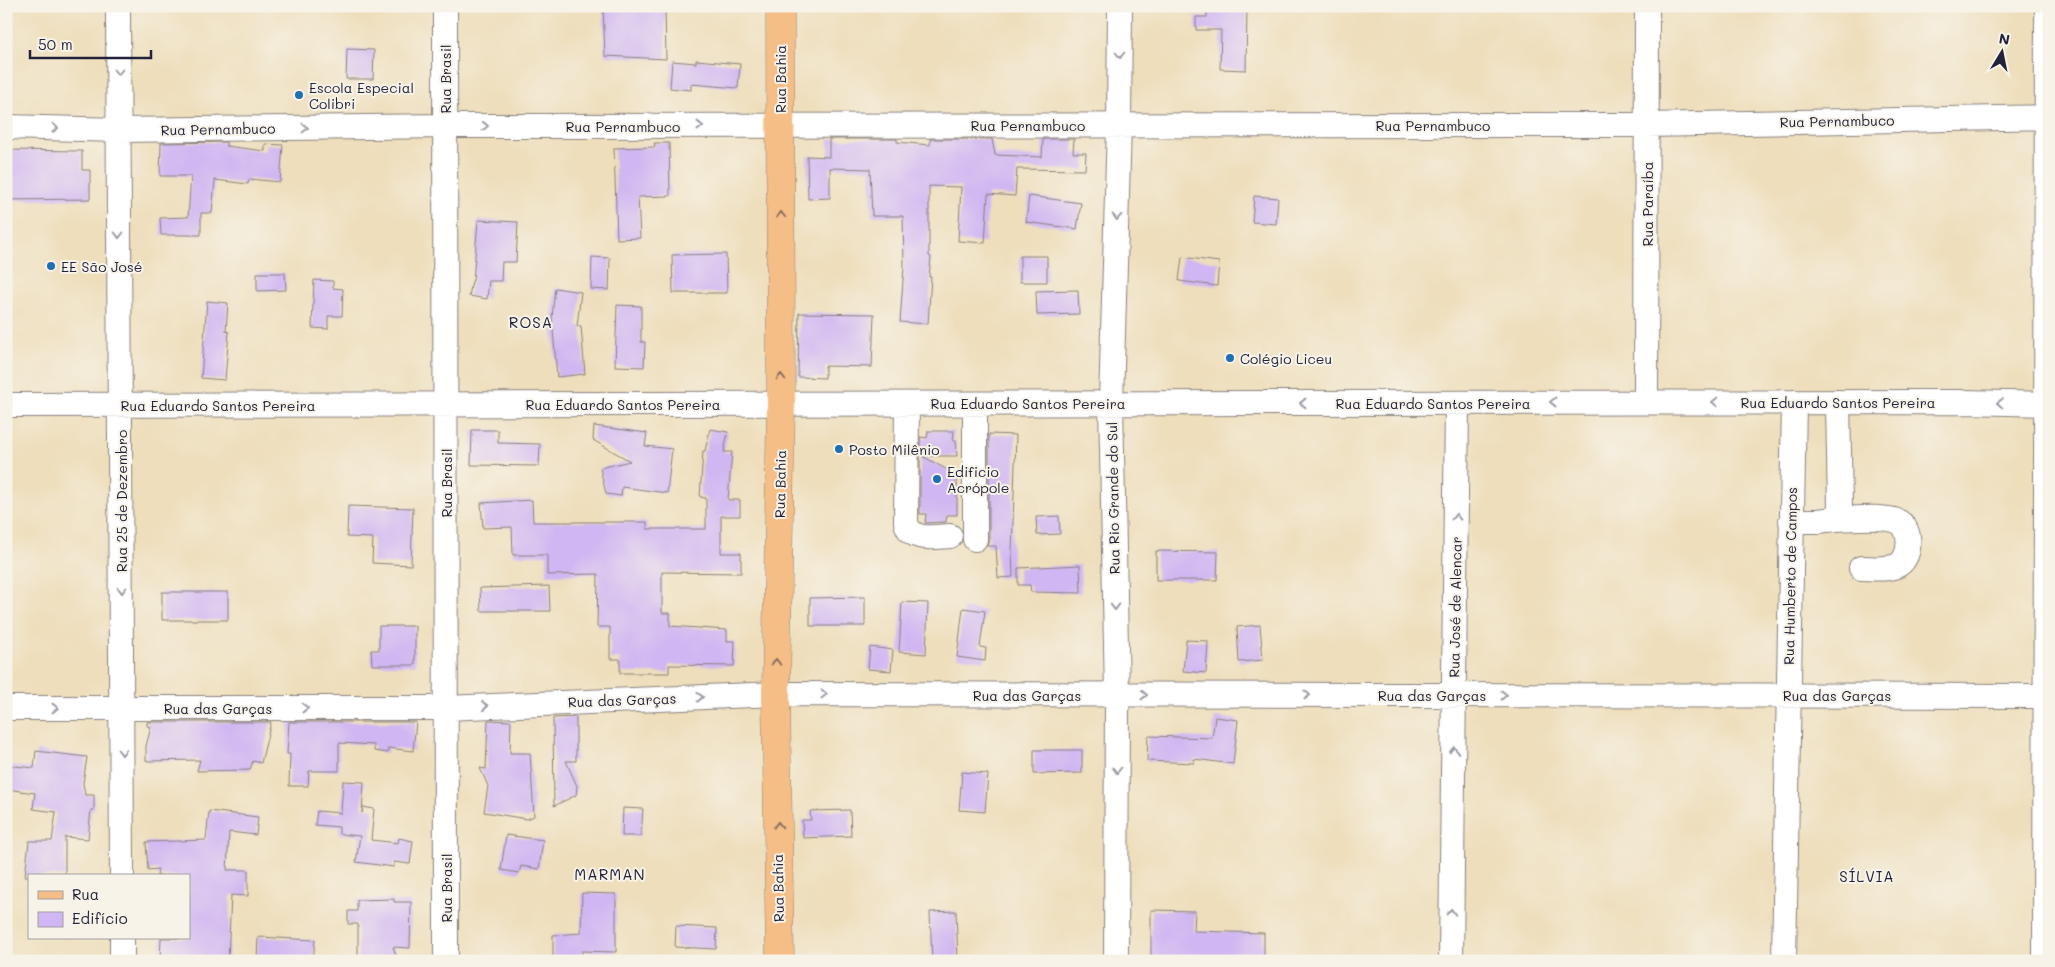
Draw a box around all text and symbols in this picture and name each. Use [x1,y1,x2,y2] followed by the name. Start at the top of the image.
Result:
[30,28,151,60] scale bar
[1978,28,2028,78] north arrow
[1997,28,2011,49] text: N
[38,34,73,54] text: 50 m
[436,45,455,113] street label: Rua Brasil
[771,45,790,113] street label: Rua Bahia
[1115,52,1125,59] one-way arrow
[113,69,124,77] one-way arrow
[309,78,414,113] place label: Escola Especial Colibri
[293,89,305,101] marker: Escola Especial Colibri
[1779,110,1895,132] street label: Rua Pernambuco
[971,116,1085,135] street label: Rua Pernambuco
[1376,116,1490,135] street label: Rua Pernambuco
[566,117,680,136] street label: Rua Pernambuco
[160,118,276,140] street label: Rua Pernambuco
[482,121,489,131] one-way arrow
[696,121,704,131] one-way arrow
[301,122,309,133] one-way arrow
[52,123,59,133] one-way arrow
[1638,162,1657,246] street label: Rua Paraíba
[776,210,786,218] one-way arrow
[1111,214,1122,222] one-way arrow
[114,231,125,239] one-way arrow
[61,257,142,276] place label: EE São José
[45,260,57,272] marker: EE São José
[509,312,553,332] district label: ROSA
[1240,349,1332,368] place label: Colégio Liceu
[1224,352,1236,364] marker: Colégio Liceu
[776,373,786,380] one-way arrow
[1741,393,1935,412] street label: Rua Eduardo Santos Pereira
[931,394,1125,413] street label: Rua Eduardo Santos Pereira
[1336,394,1530,413] street label: Rua Eduardo Santos Pereira
[526,395,720,414] street label: Rua Eduardo Santos Pereira
[121,396,315,415] street label: Rua Eduardo Santos Pereira
[1548,397,1556,408] one-way arrow
[1711,397,1718,407] one-way arrow
[1996,397,2004,408] one-way arrow
[1298,398,1306,408] one-way arrow
[1102,422,1124,574] street label: Rua Rio Grande do Sul
[112,430,131,572] street label: Rua 25 de Dezembro
[849,440,940,459] place label: Posto Milênio
[833,443,845,455] marker: Posto Milênio
[437,449,456,517] street label: Rua Brasil
[770,450,790,518] street label: Rua Bahia
[947,462,1009,497] place label: Edificio Acrópole
[931,473,943,485] marker: Edificio Acrópole
[1779,487,1801,665] street label: Rua Humberto de Campos
[1451,513,1461,520] one-way arrow
[1444,536,1466,678] street label: Rua José de Alencar
[116,586,127,594] one-way arrow
[1110,604,1120,612] one-way arrow
[771,658,781,666] one-way arrow
[973,686,1081,705] street label: Rua das Garças
[1378,686,1486,705] street label: Rua das Garças
[1783,686,1891,705] street label: Rua das Garças
[567,689,677,711] street label: Rua das Garças
[821,689,829,699] one-way arrow
[1141,690,1149,700] one-way arrow
[1304,690,1311,700] one-way arrow
[1501,690,1509,700] one-way arrow
[696,692,704,702] one-way arrow
[164,699,272,718] street label: Rua das Garças
[481,701,489,712] one-way arrow
[52,703,59,713] one-way arrow
[302,703,309,713] one-way arrow
[1449,745,1459,753] one-way arrow
[117,749,127,757] one-way arrow
[1112,766,1122,774] one-way arrow
[772,820,783,828] one-way arrow
[437,854,456,922] street label: Rua Brasil
[768,854,788,922] street label: Rua Bahia
[574,864,646,884] district label: MARMAN
[1839,866,1895,886] district label: SÍLVIA
[28,874,190,940] legend
[72,884,99,904] text: Rua
[72,908,128,928] text: Edifício
[1446,908,1457,916] one-way arrow

